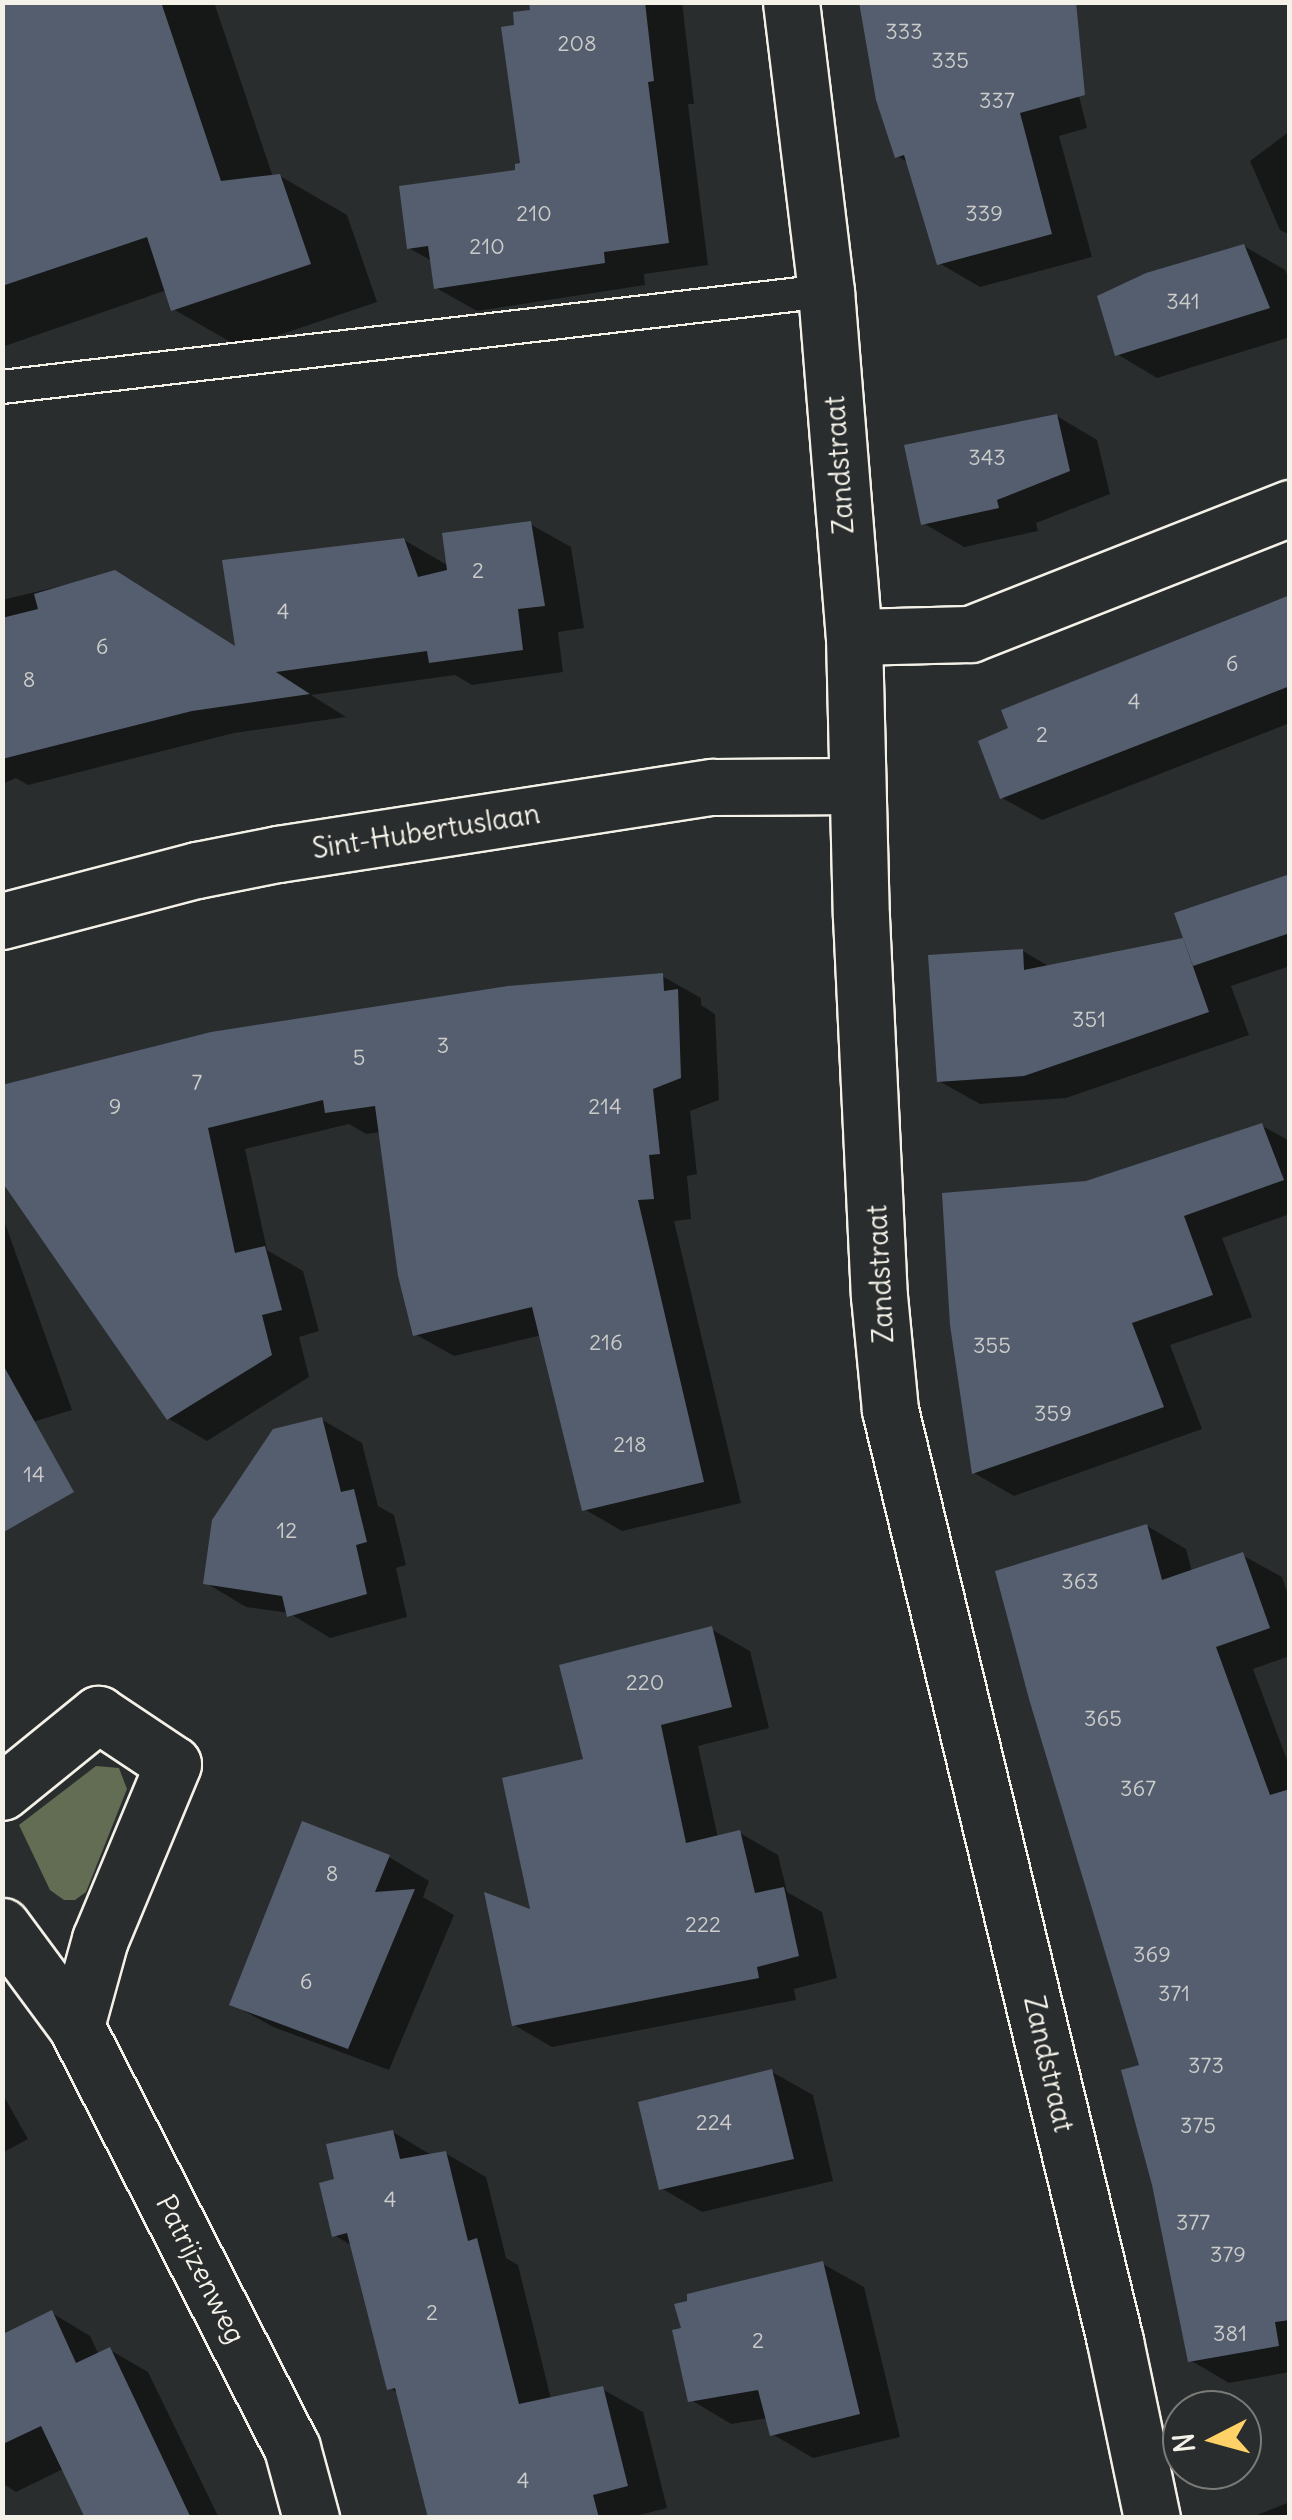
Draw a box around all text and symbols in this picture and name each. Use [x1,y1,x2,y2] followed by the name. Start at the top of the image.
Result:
[885,19,923,45] house number: 333
[557,31,597,57] house number: 208
[931,48,969,74] house number: 335
[979,88,1015,114] house number: 337
[516,201,552,227] house number: 210
[965,201,1003,227] house number: 339
[469,234,505,260] house number: 210
[1166,289,1200,315] house number: 341
[817,395,861,535] street label: Zandstraat
[968,445,1006,471] house number: 343
[472,558,484,584] house number: 2
[277,599,289,625] house number: 4
[96,634,108,660] house number: 6
[1226,651,1238,677] house number: 6
[23,667,35,693] house number: 8
[1128,689,1140,715] house number: 4
[1036,722,1048,748] house number: 2
[310,796,542,866] street label: Sint-Hubertuslaan
[1072,1007,1106,1033] house number: 351
[437,1033,449,1059] house number: 3
[353,1045,365,1071] house number: 5
[192,1070,202,1096] house number: 7
[109,1094,121,1120] house number: 9
[588,1094,622,1120] house number: 214
[860,1204,900,1344] street label: Zandstraat
[589,1330,623,1356] house number: 216
[973,1333,1011,1359] house number: 355
[1034,1401,1072,1427] house number: 359
[613,1432,647,1458] house number: 218
[23,1462,45,1488] house number: 14
[277,1518,297,1544] house number: 12
[1061,1569,1099,1595] house number: 363
[626,1670,664,1696] house number: 220
[1084,1706,1122,1732] house number: 365
[1120,1776,1156,1802] house number: 367
[326,1861,338,1887] house number: 8
[685,1912,721,1938] house number: 222
[1133,1942,1171,1968] house number: 369
[300,1969,312,1995] house number: 6
[1158,1981,1190,2007] house number: 371
[1017,1993,1081,2135] street label: Zandstraat
[1188,2053,1224,2079] house number: 373
[696,2110,732,2136] house number: 224
[1180,2113,1216,2139] house number: 375
[384,2187,396,2213] house number: 4
[149,2189,253,2349] street label: Patrijzenweg
[1176,2210,1210,2236] house number: 377
[1210,2242,1246,2268] house number: 379
[426,2300,438,2326] house number: 2
[1213,2321,1247,2347] house number: 381
[752,2328,764,2354] house number: 2
[1162,2390,1262,2490] north arrow
[1165,2431,1203,2454] text: N
[517,2468,529,2494] house number: 4

